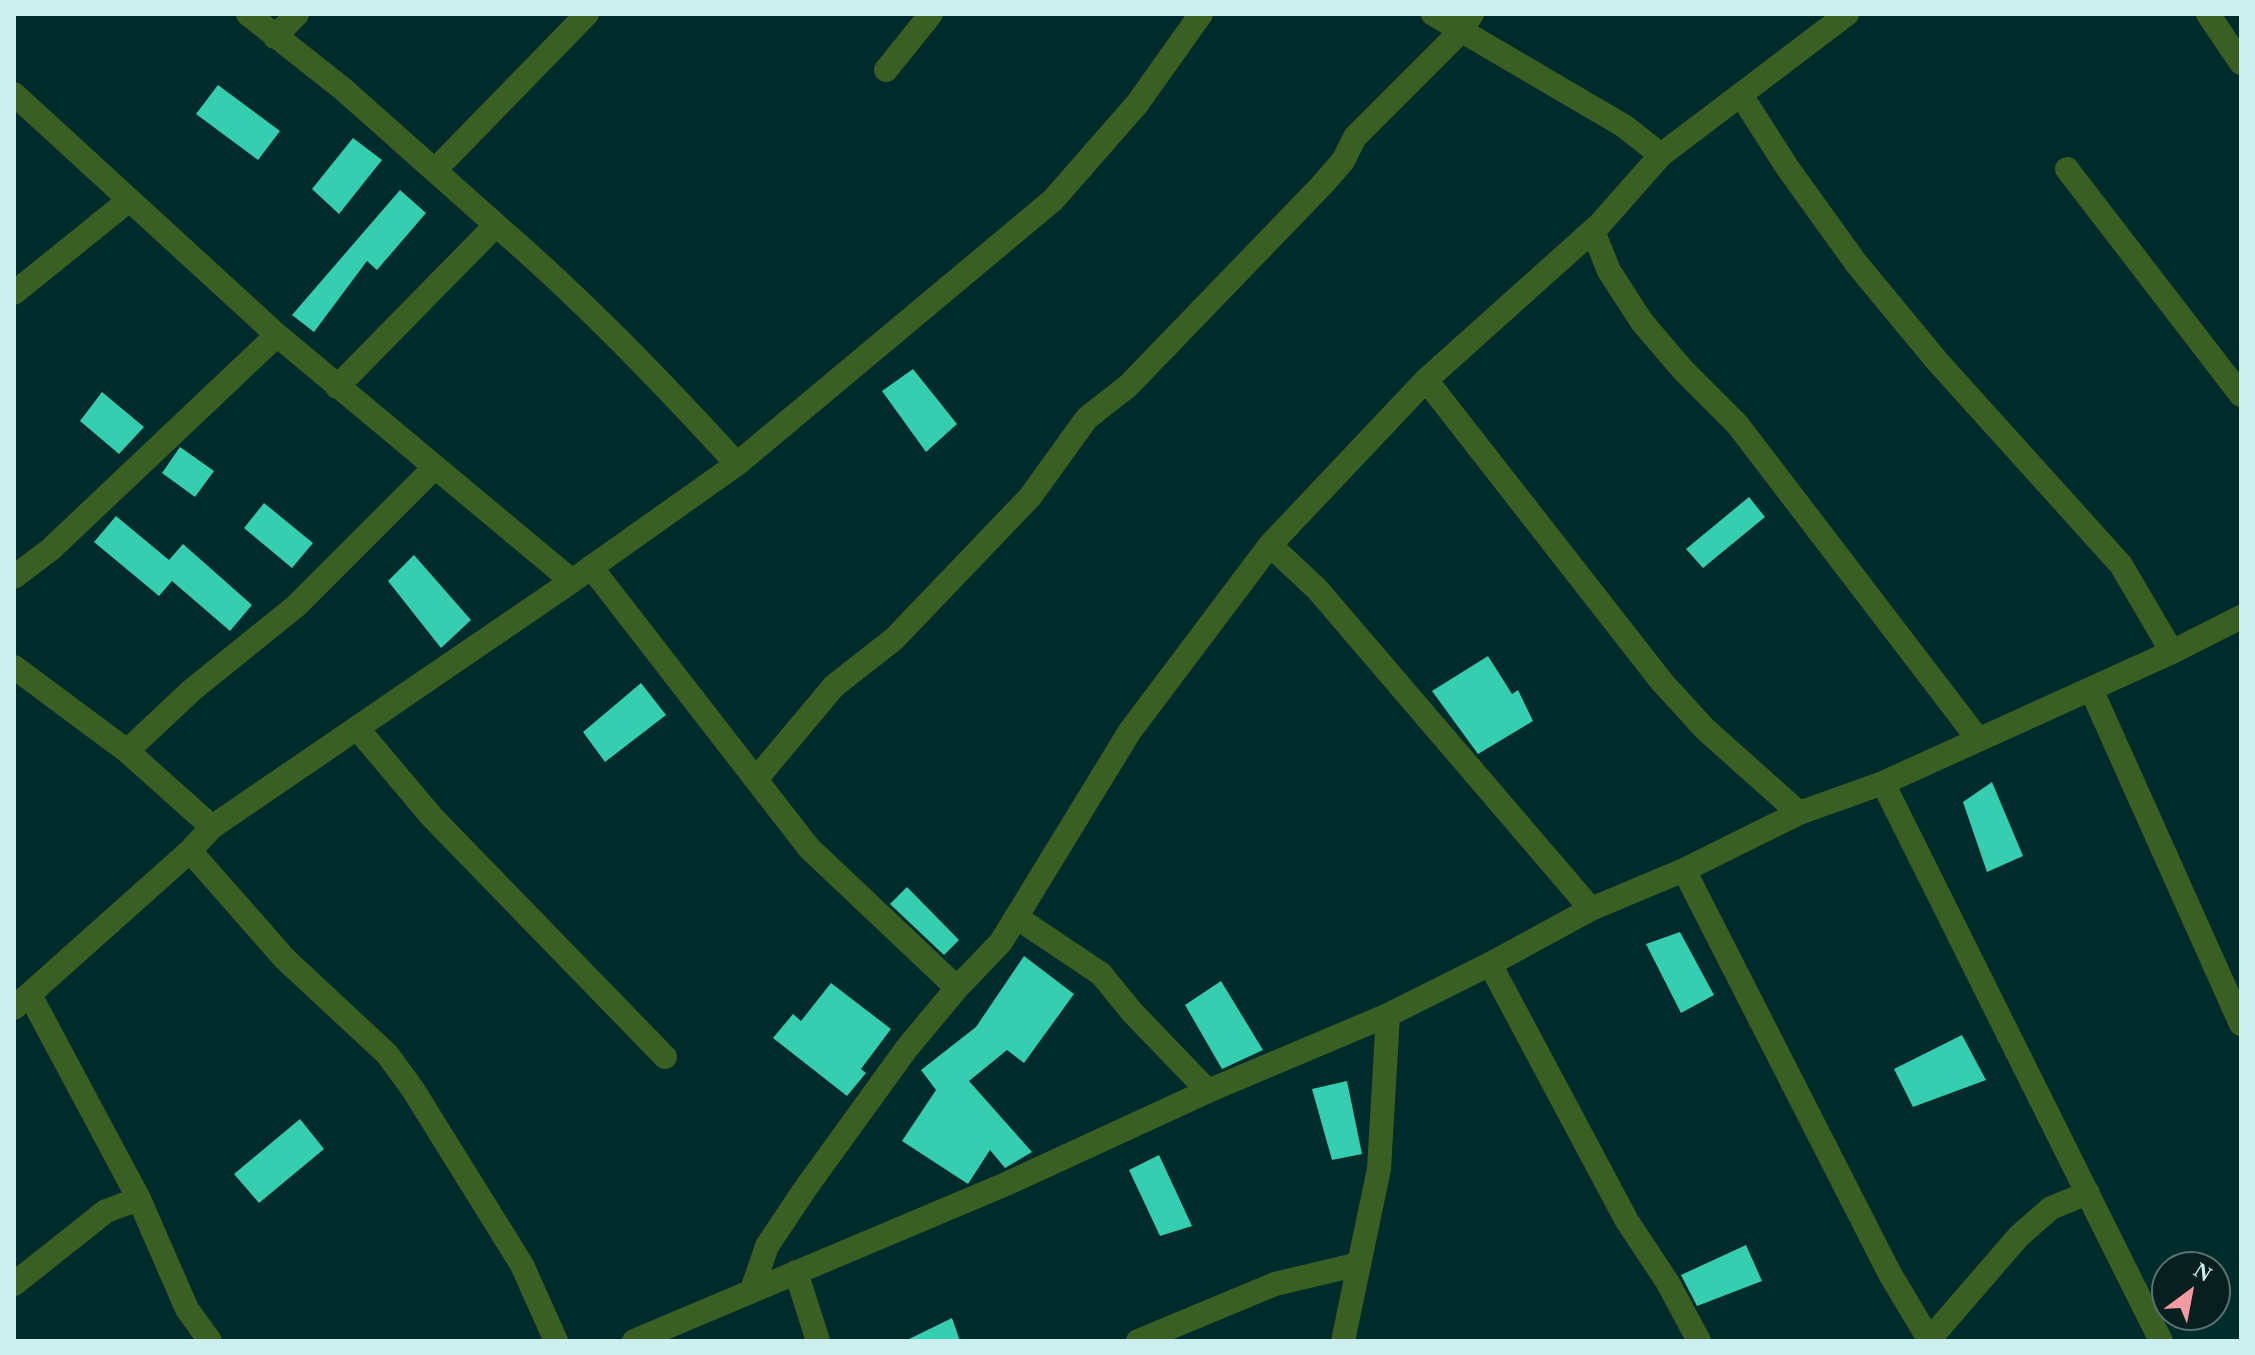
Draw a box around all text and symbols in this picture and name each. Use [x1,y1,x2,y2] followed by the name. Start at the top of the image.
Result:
[2151,1251,2231,1331] north arrow
[2190,1257,2216,1287] text: N

